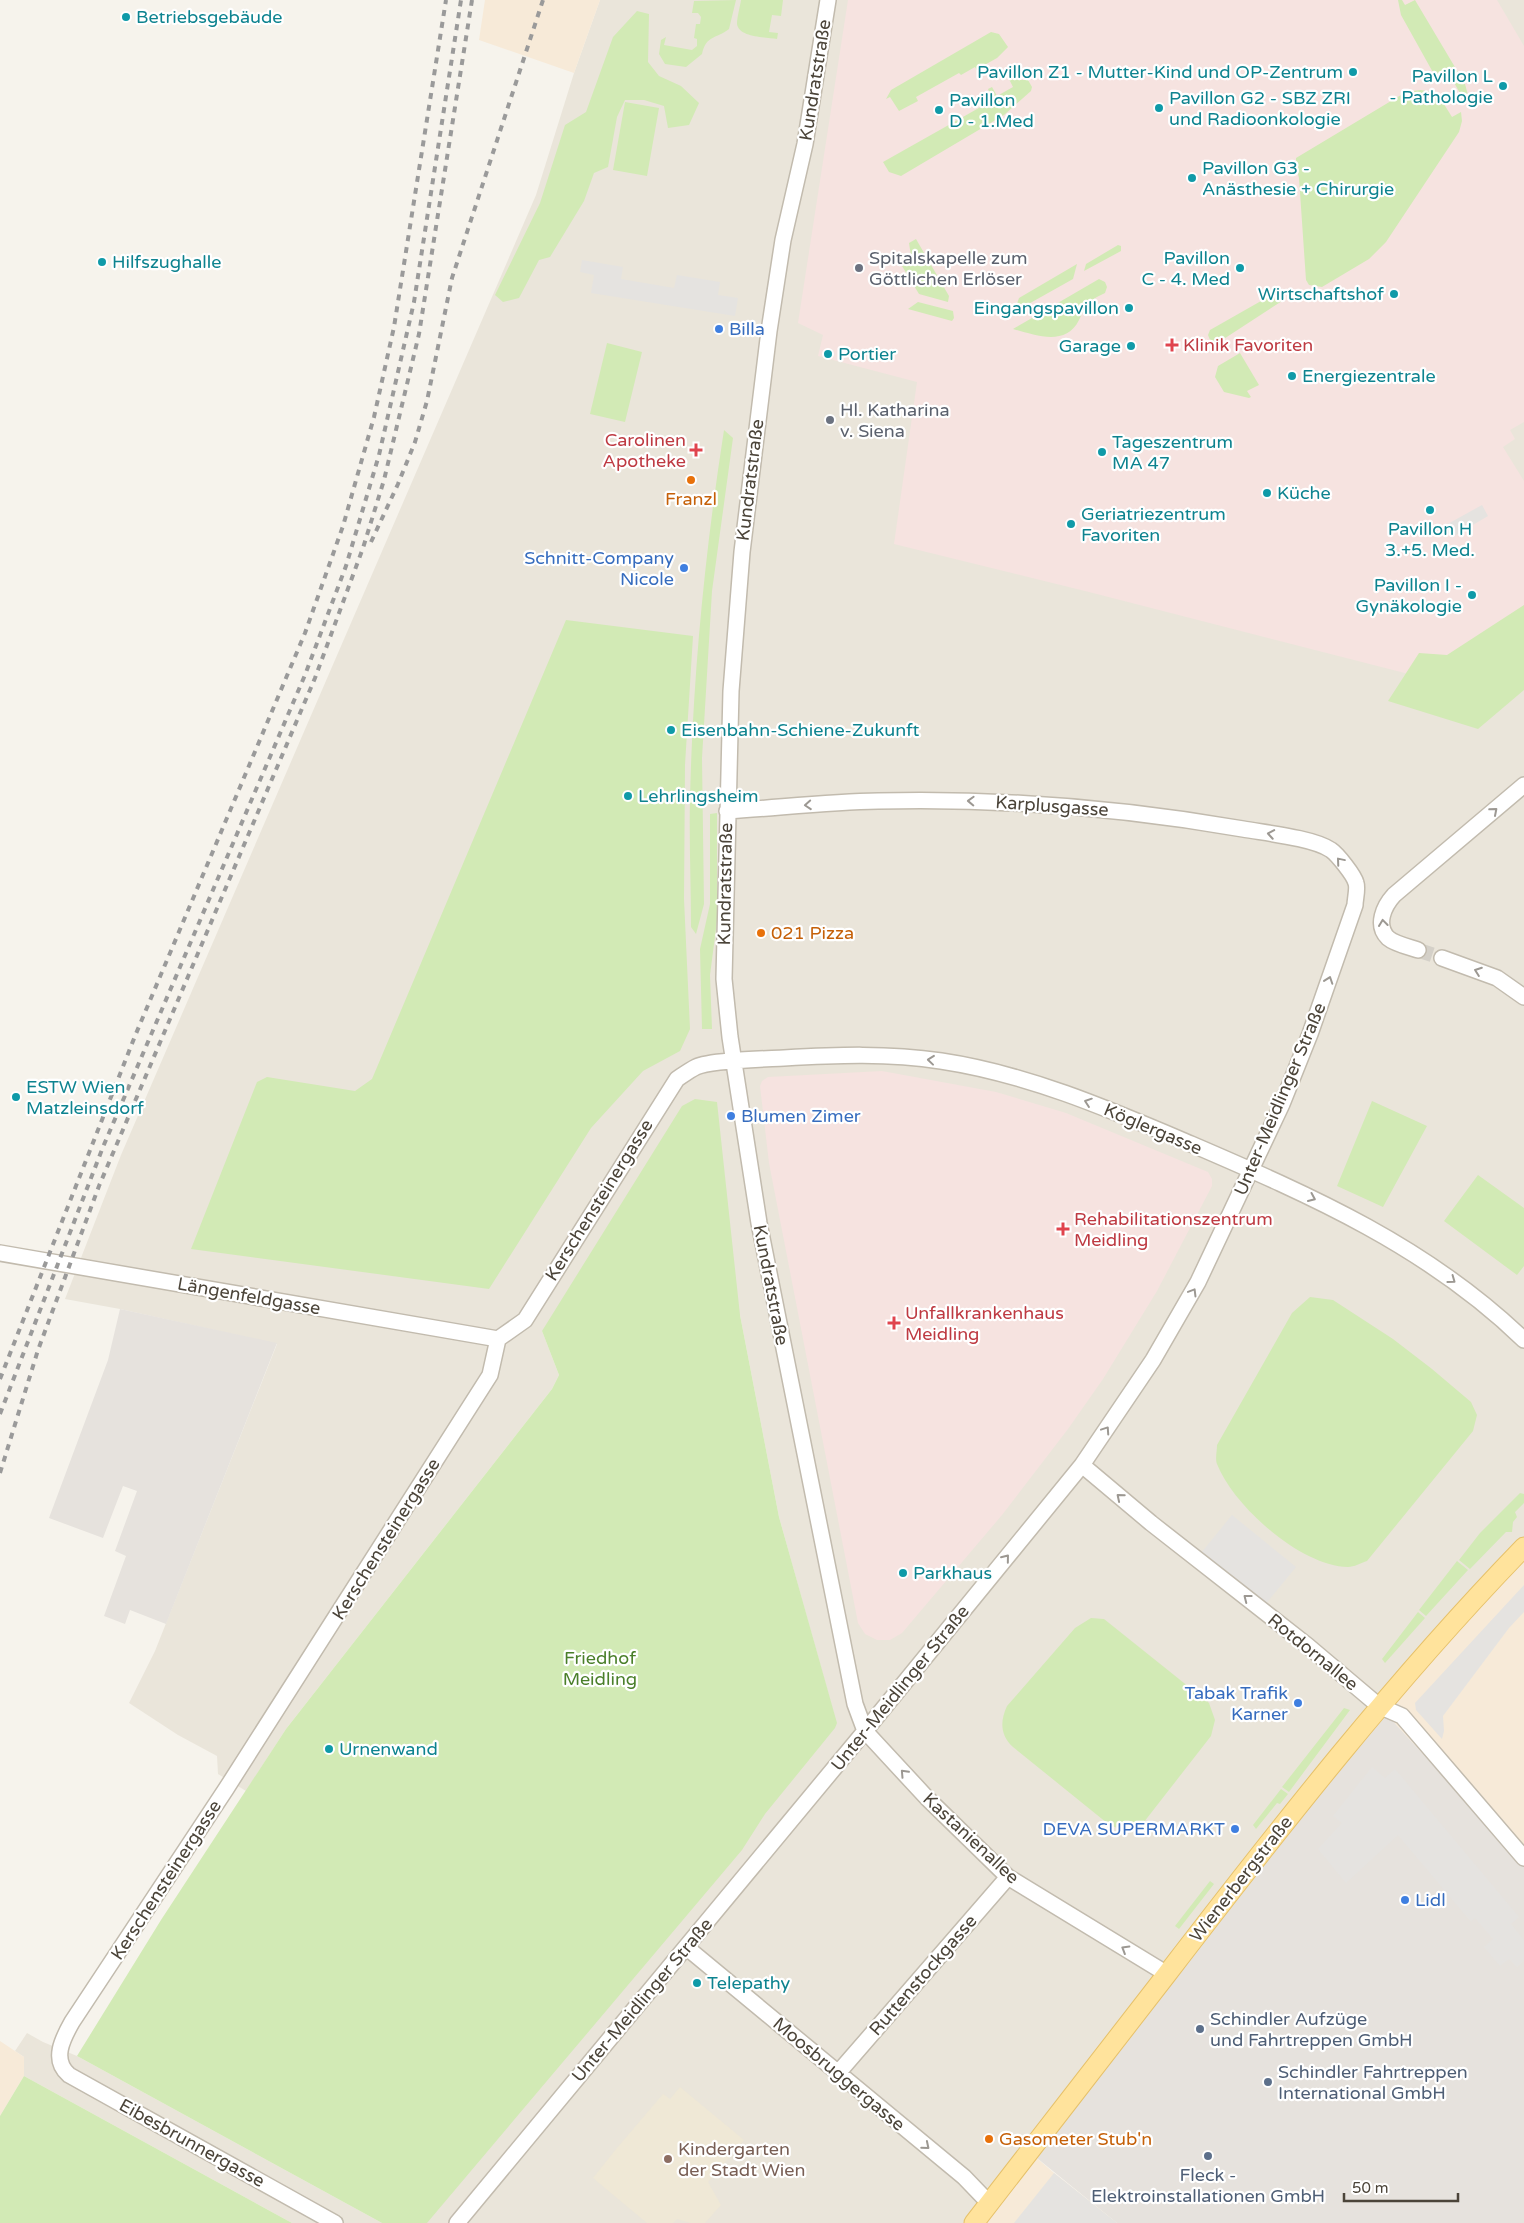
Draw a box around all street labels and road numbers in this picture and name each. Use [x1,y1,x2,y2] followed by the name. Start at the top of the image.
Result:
[795,18,835,142] street label: Kundratstraße
[732,418,768,542] street label: Kundratstraße
[995,791,1109,821] street label: Karplusgasse
[713,823,737,945] street label: Kundratstraße
[1229,999,1331,1199] street label: Unter-Meidlinger Straße
[1101,1098,1205,1160] street label: Köglergasse
[540,1115,658,1285] street label: Kerschensteinergasse
[749,1223,793,1347] street label: Kundratstraße
[176,1273,322,1319] street label: Längenfeldgasse
[327,1454,445,1624] street label: Kerschensteinergasse
[826,1601,974,1775] street label: Unter-Meidlinger Straße
[1263,1609,1363,1695] street label: Rotdornallee
[918,1788,1024,1888] street label: Kastanienallee
[106,1796,226,1964] street label: Kerschensteinergasse
[1185,1812,1297,1946] street label: Wienerbergstraße
[865,1910,981,2040] street label: Ruttenstockgasse
[567,1914,717,2086] street label: Unter-Meidlinger Straße
[769,2012,909,2136] street label: Moosbruggergasse
[115,2094,269,2192] street label: Eibesbrunnergasse

